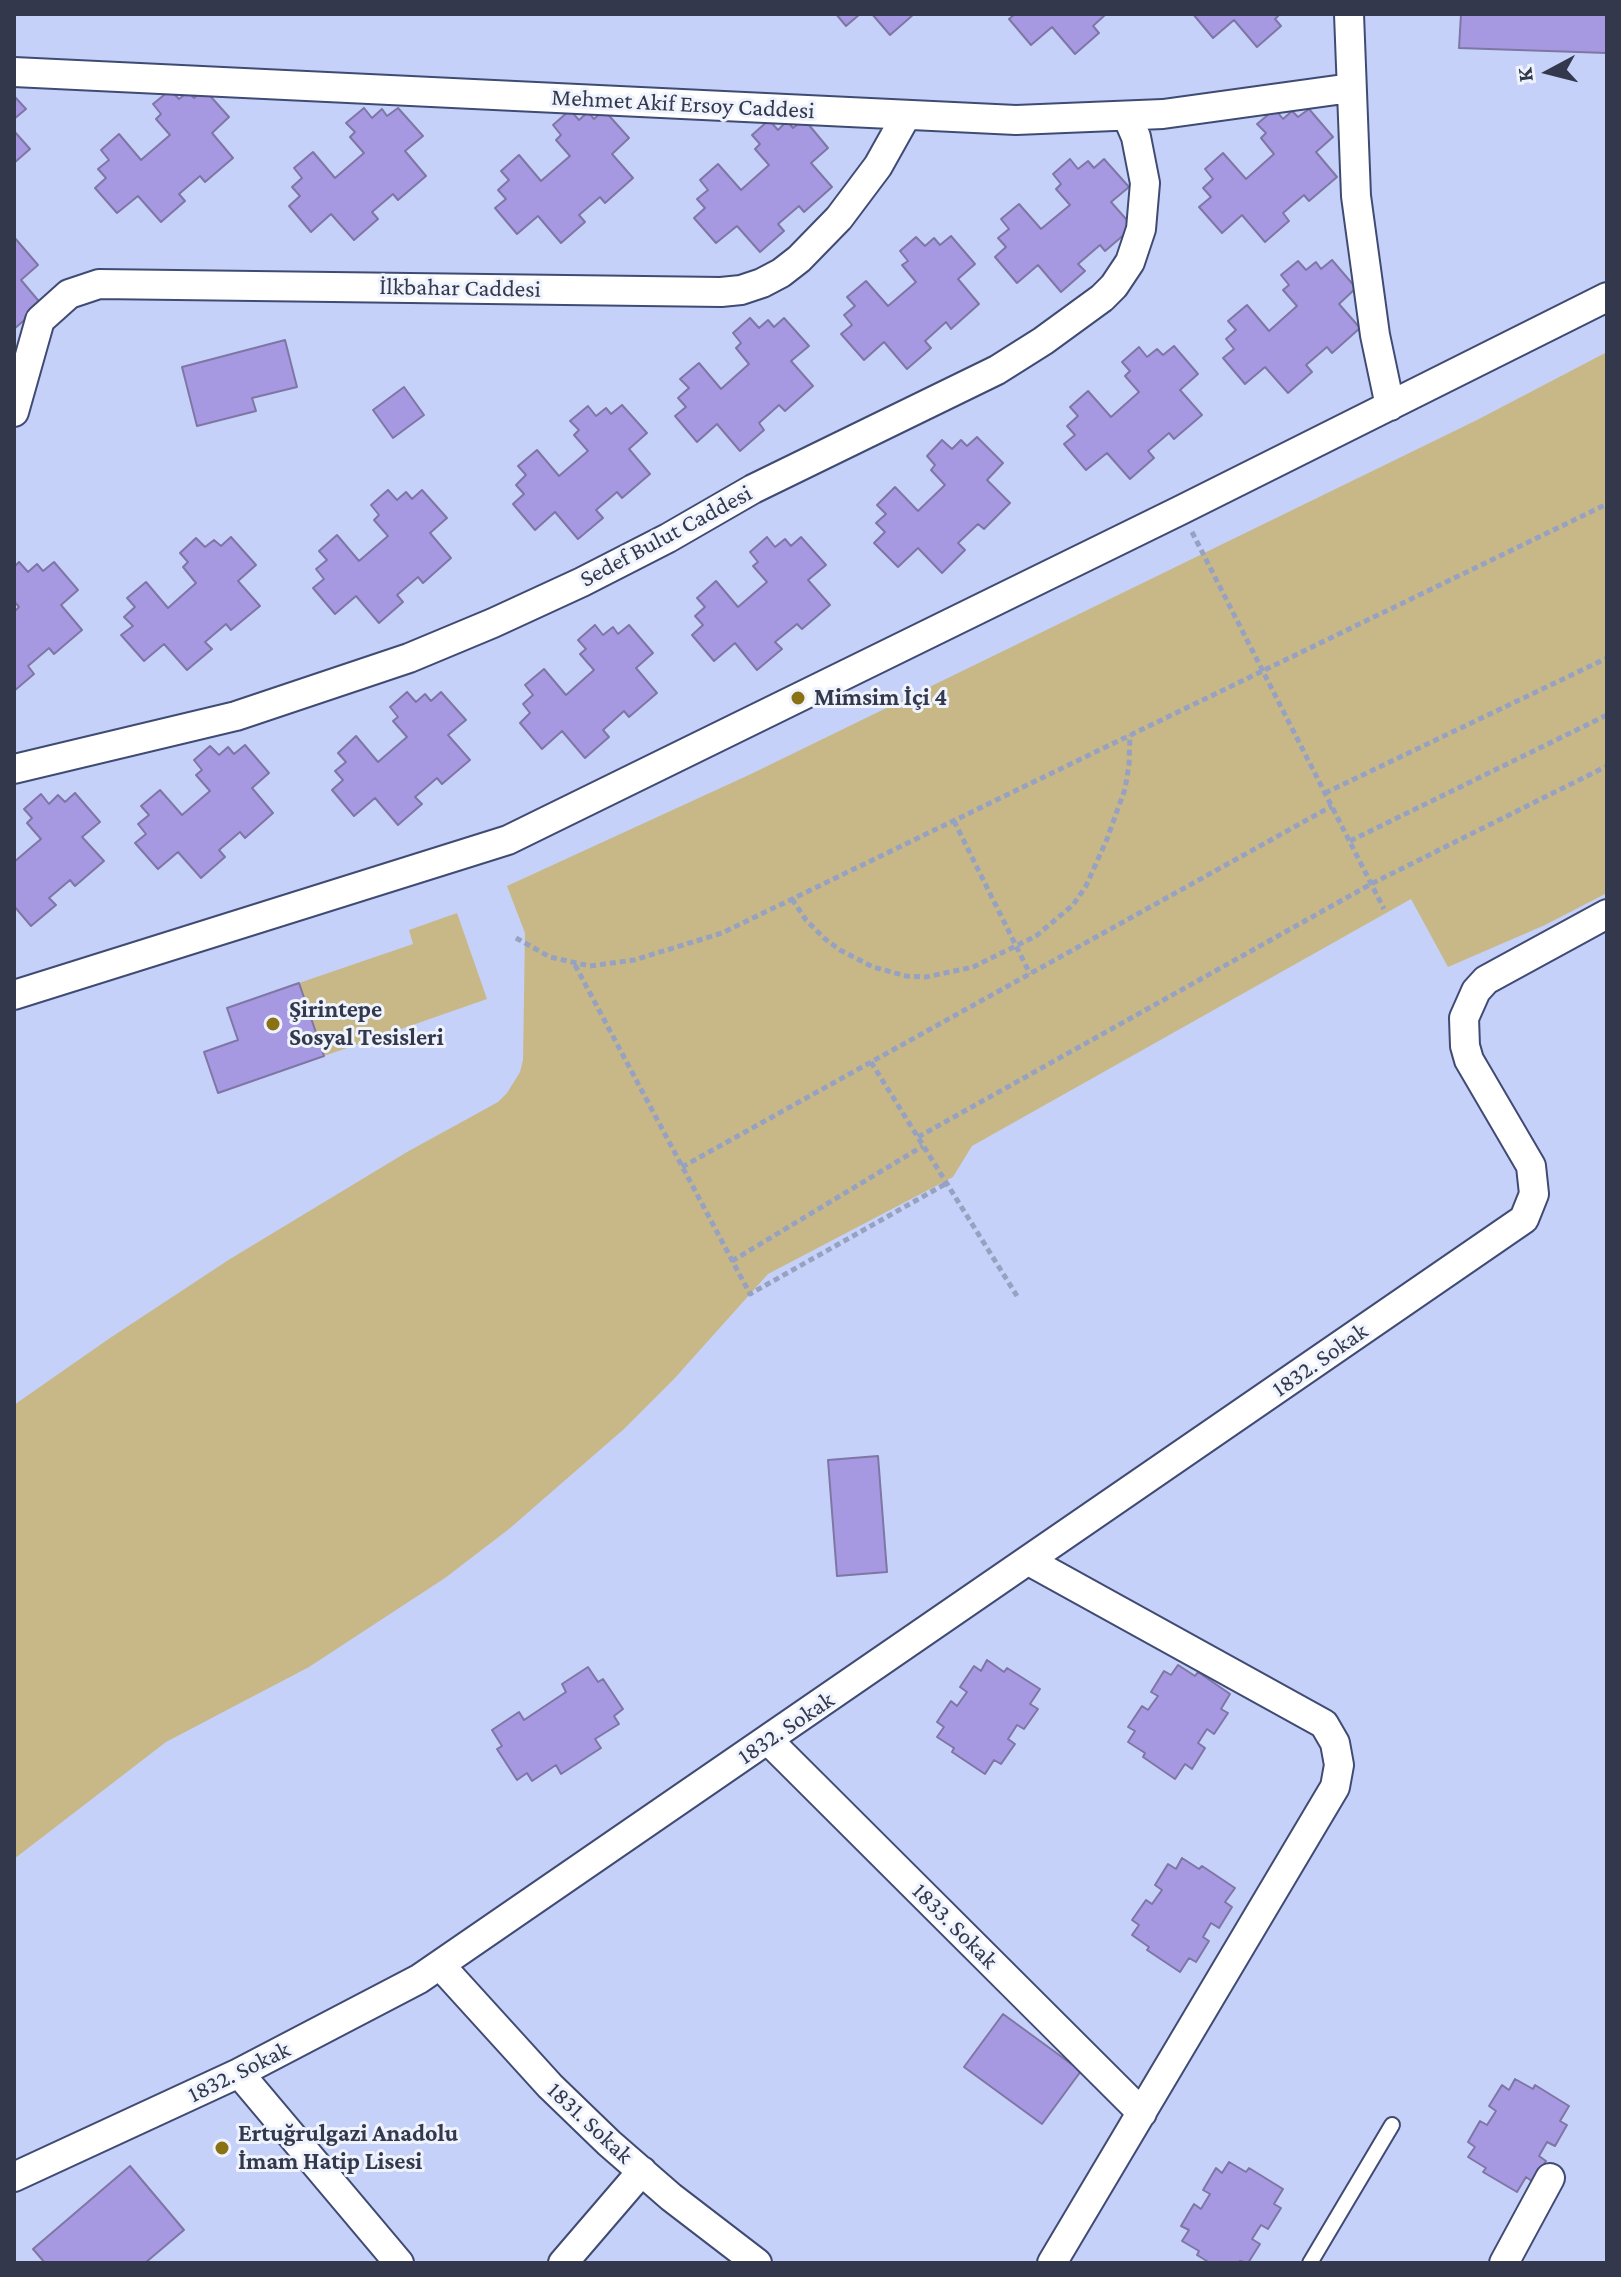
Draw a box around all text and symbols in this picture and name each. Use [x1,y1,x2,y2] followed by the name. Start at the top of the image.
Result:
[1509,32,1589,112] north arrow
[1511,66,1538,83] text: K
[551,83,815,125] street label: Mehmet Akif Ersoy Caddesi
[379,272,541,304] street label: İlkbahar Caddesi
[575,479,757,593] street label: Sedef Bulut Caddesi
[814,684,947,712] place label: Mimsim İçi 4
[789,689,807,707] marker: Mimsim İçi 4
[289,996,444,1052] place label: Şirintepe Sosyal Tesisleri
[264,1015,282,1033] marker: Şirintepe Sosyal Tesisleri
[1267,1317,1373,1403] street label: 1832. Sokak
[732,1685,840,1771] street label: 1832. Sokak
[906,1877,1004,1975] street label: 1833. Sokak
[183,2035,295,2109] street label: 1832. Sokak
[541,2076,639,2170] street label: 1831. Sokak
[238,2120,458,2176] place label: Ertuğrulgazi Anadolu İmam Hatip Lisesi
[213,2139,231,2157] marker: Ertuğrulgazi Anadolu İmam Hatip Lisesi

